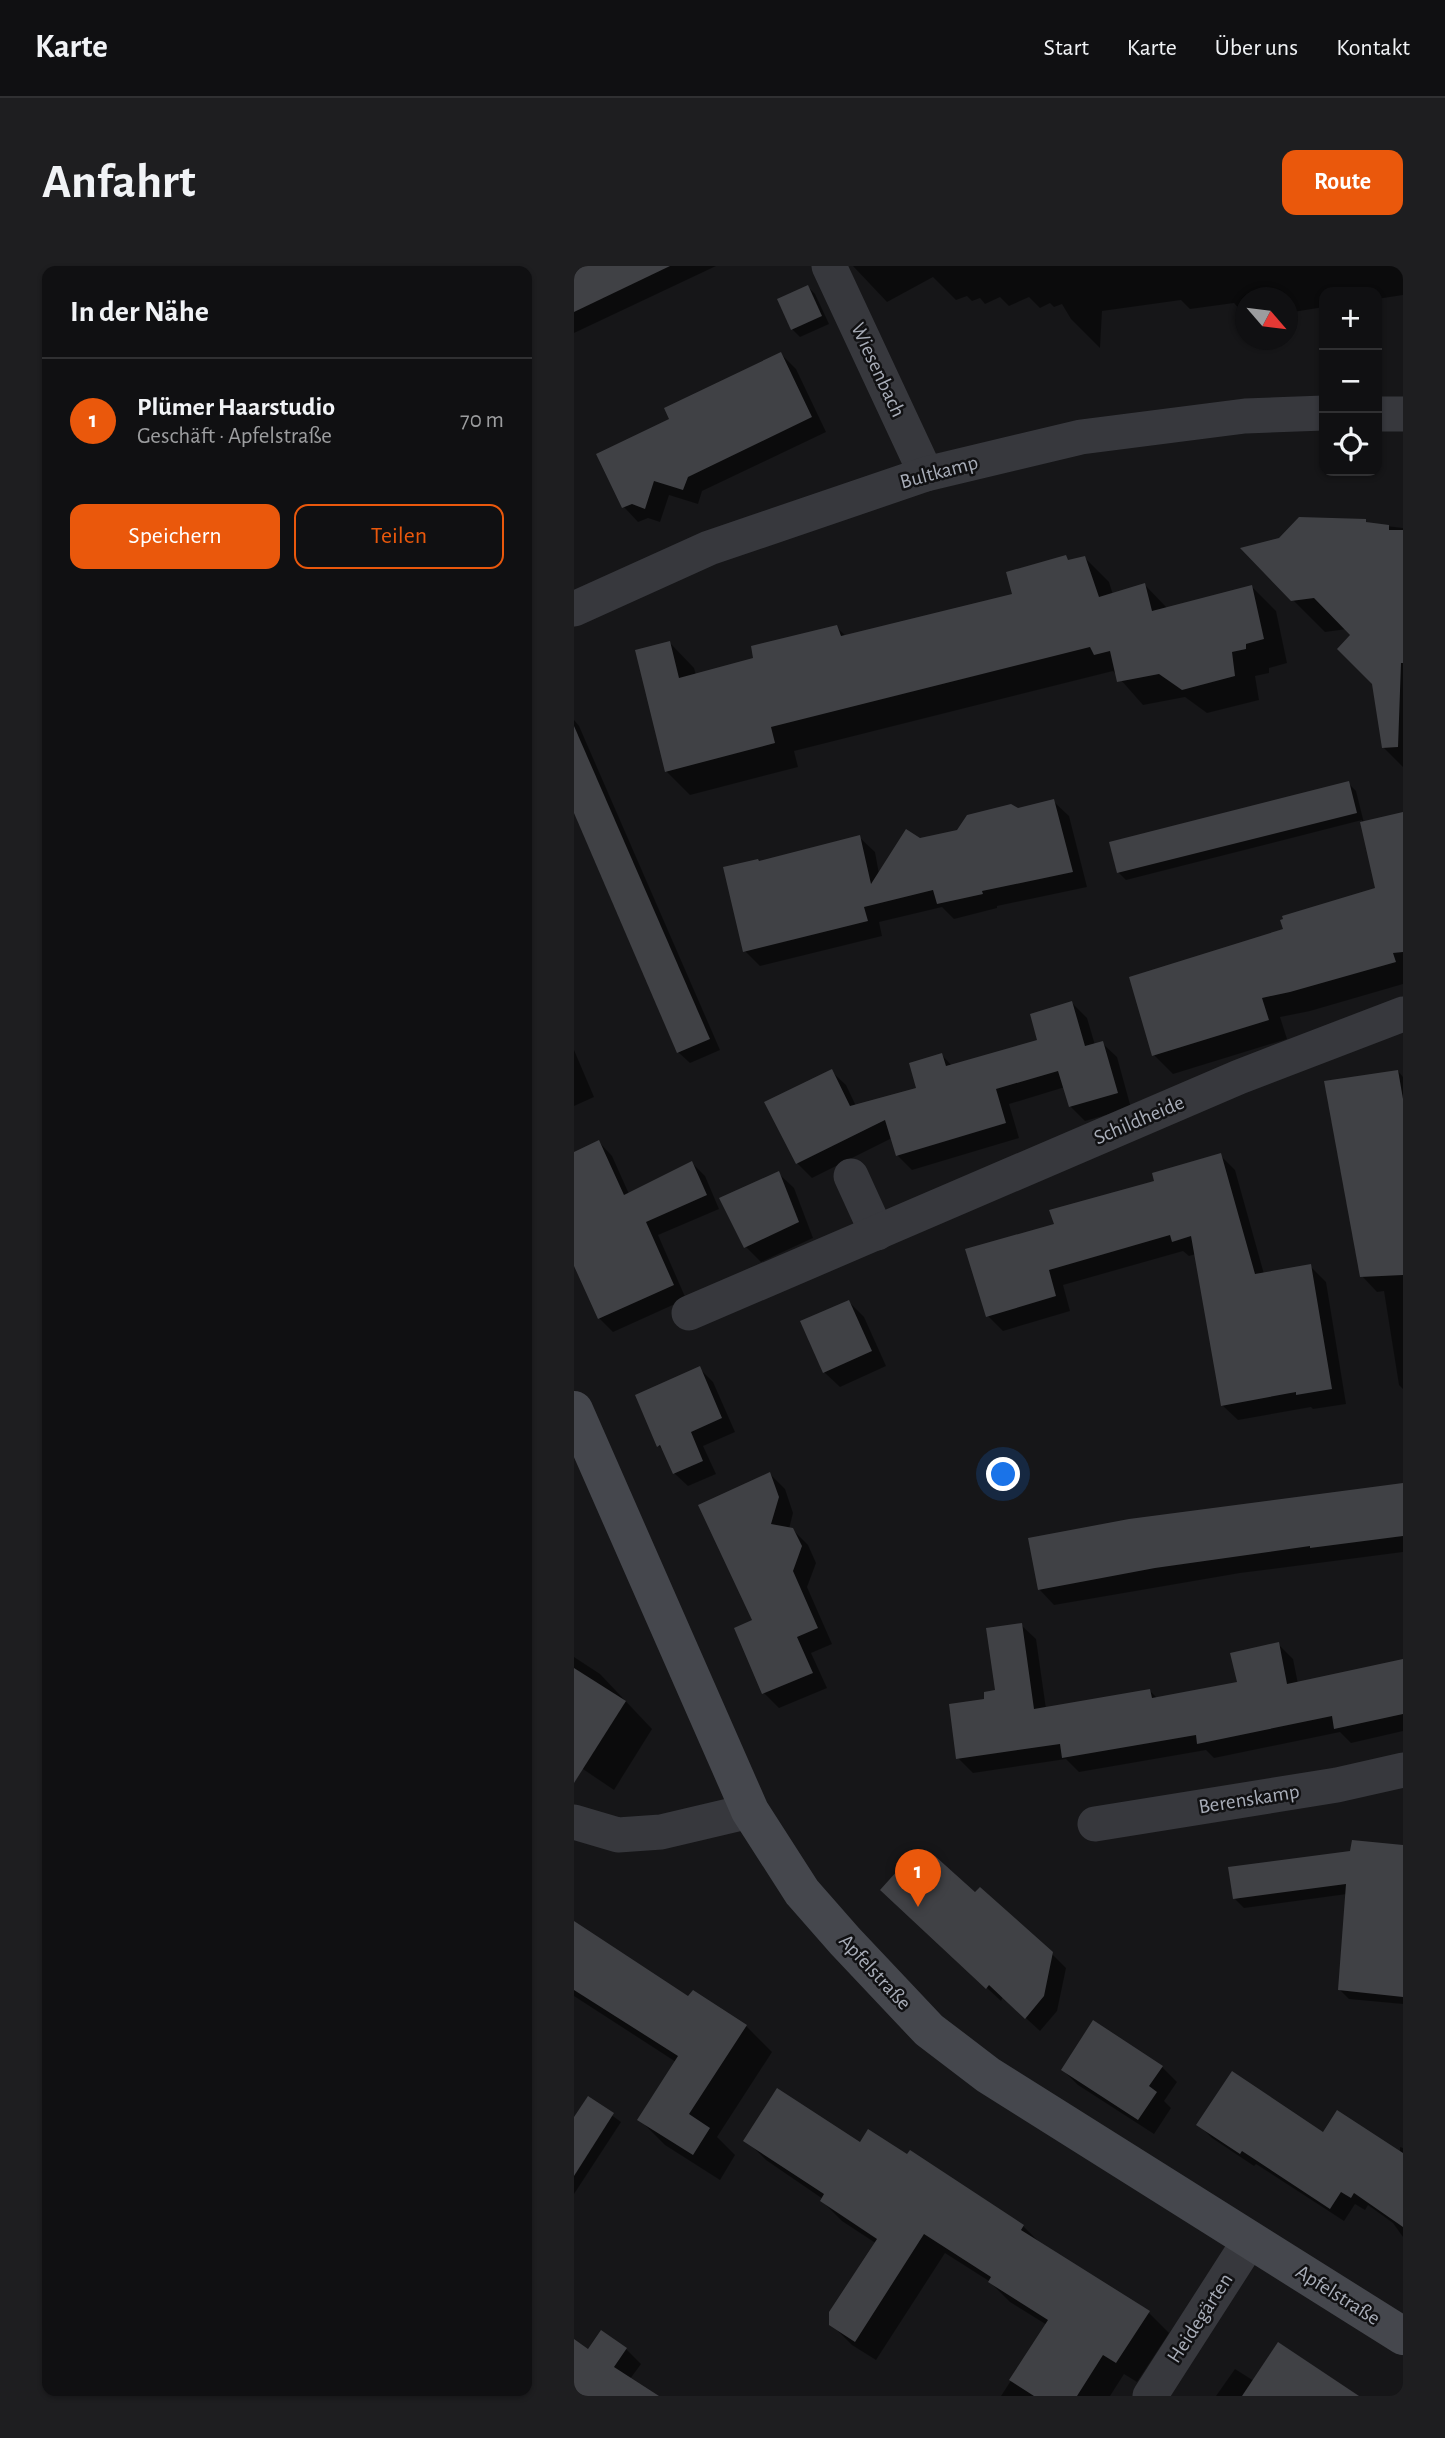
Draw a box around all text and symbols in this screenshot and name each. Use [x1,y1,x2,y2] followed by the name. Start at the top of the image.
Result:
[35,31,108,64] text: Karte
[1044,36,1089,60] text: Start
[1127,36,1177,60] text: Karte
[1215,36,1298,60] text: Über uns
[1336,36,1410,60] text: Kontakt
[1282,150,1403,215] button: Route
[42,158,196,207] text: Anfahrt
[1235,287,1298,350] north arrow
[1319,287,1382,476] map controls
[1319,287,1382,350] button: +
[70,297,209,327] text: In der Nähe
[847,320,909,420] street label: Wiesenbach
[1319,350,1382,413] button: −
[137,394,335,420] text: Plümer Haarstudio
[89,409,97,432] text: 1
[460,409,504,432] text: 70 m
[1319,413,1382,476] button: locate
[137,425,332,448] text: Geschäft · Apfelstraße
[898,452,980,492] street label: Bultkamp
[70,504,280,569] button: Speichern
[294,504,504,569] button: Teilen
[1091,1092,1187,1148] street label: Schildheide
[986,1457,1020,1491] your location
[1197,1781,1301,1817] street label: Berenskamp
[895,1849,941,1907] pin: 1
[835,1930,915,2014] street label: Apfelstraße
[1292,2261,1384,2329] street label: Apfelstraße
[1163,2269,1237,2367] street label: Heidegärten

